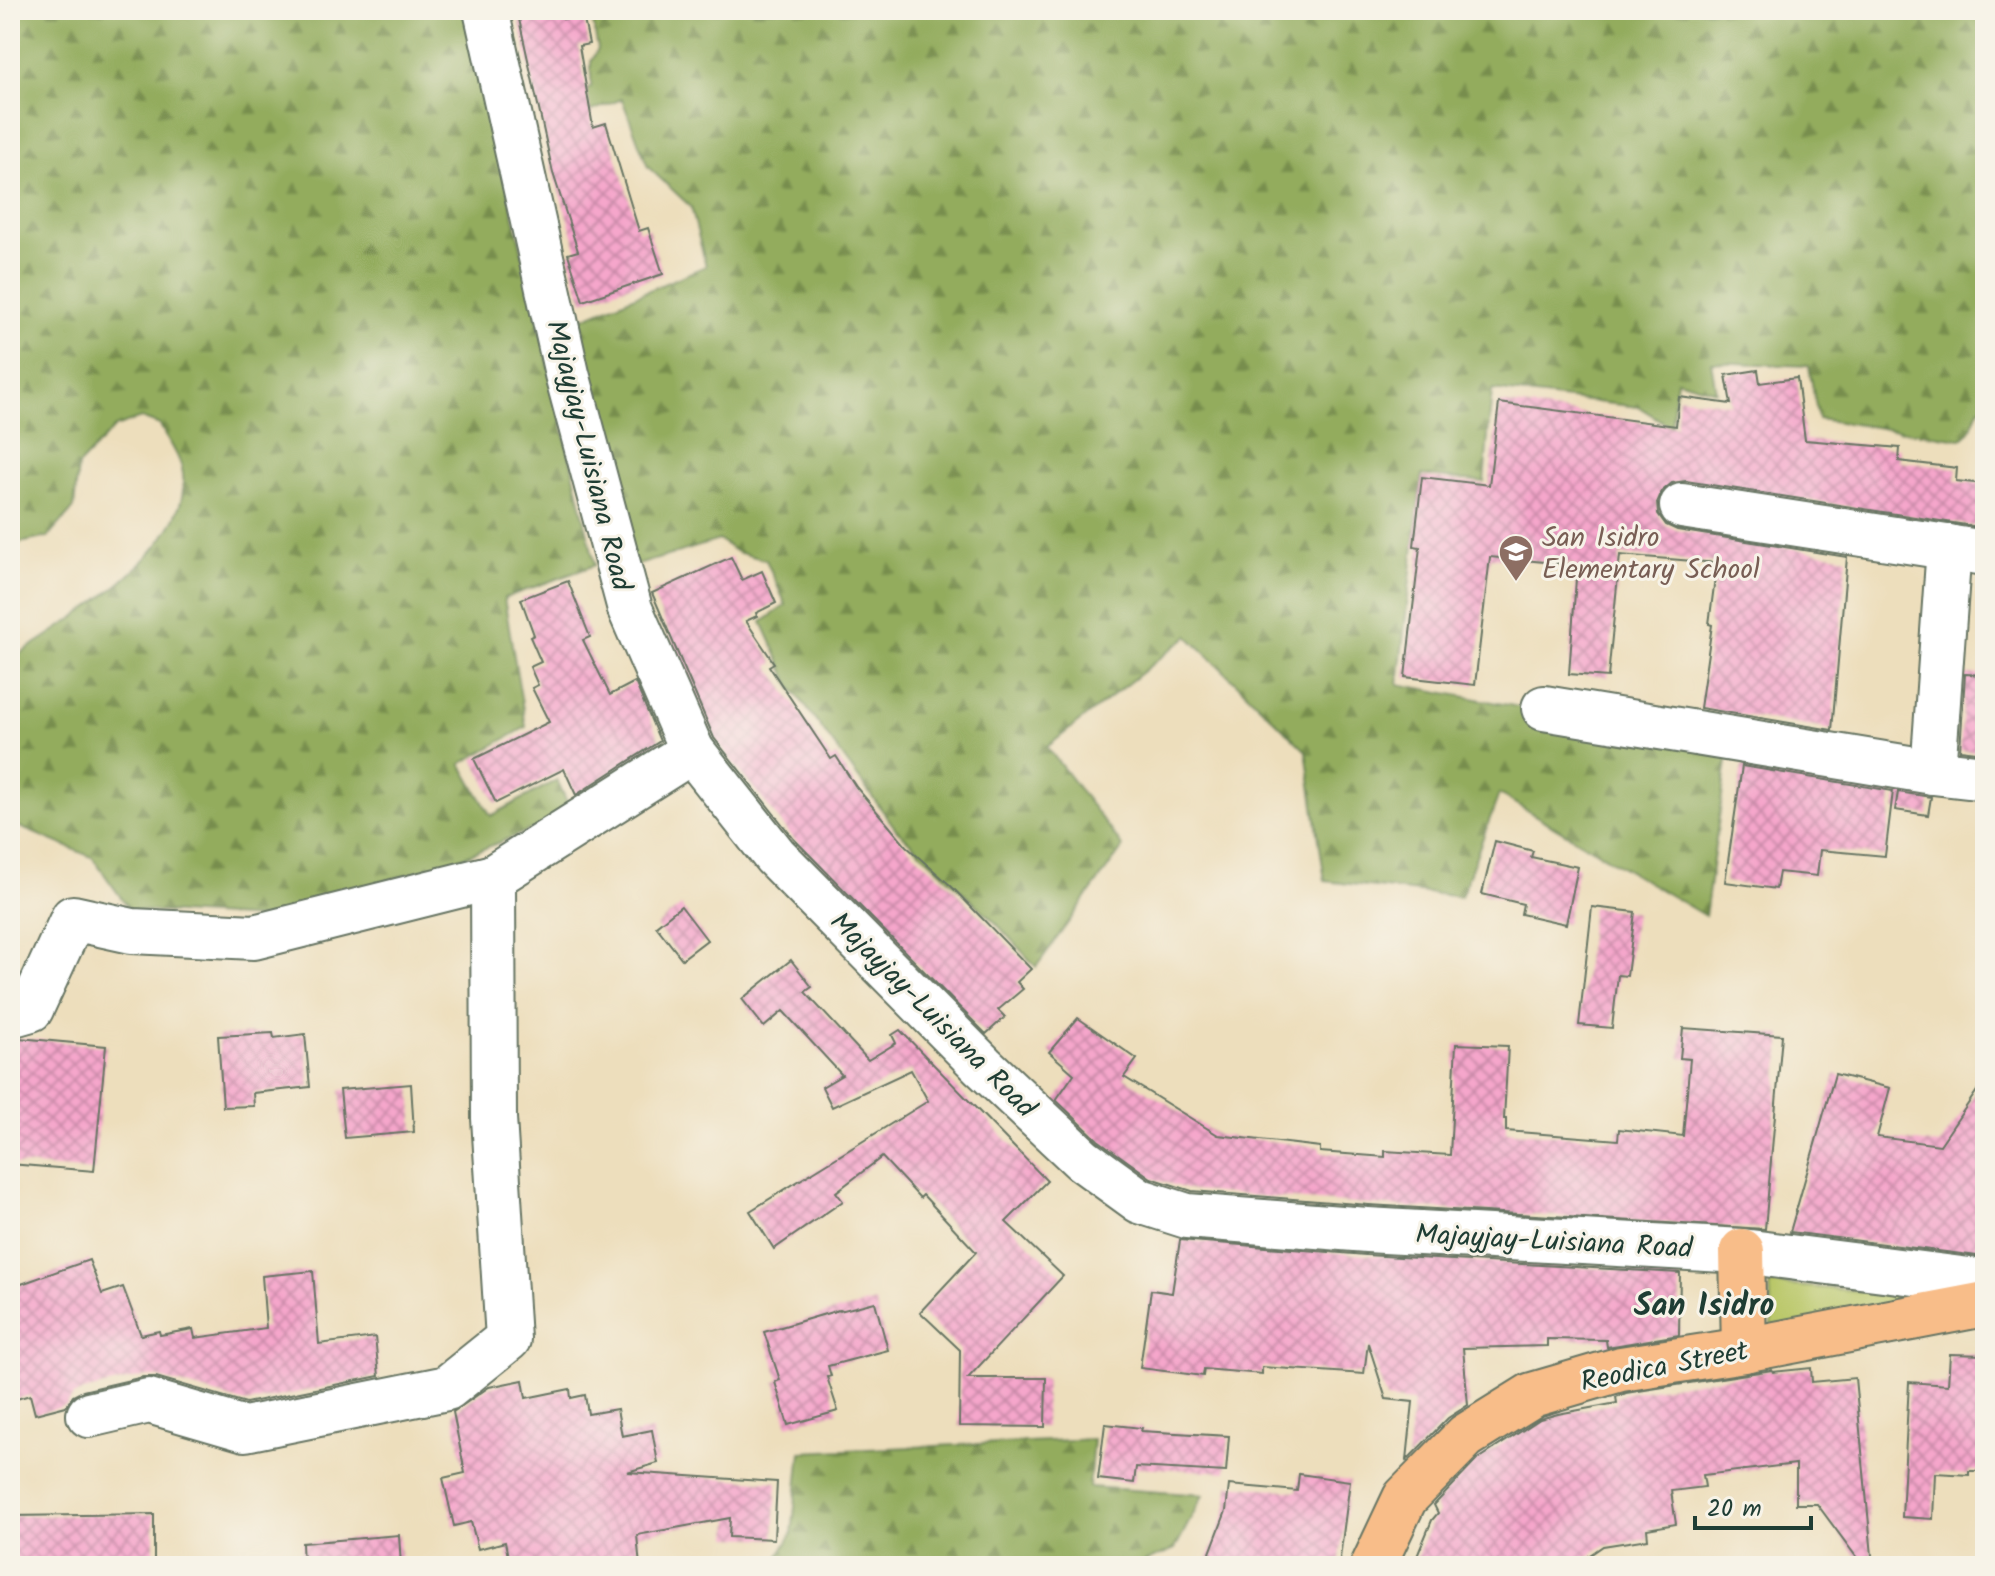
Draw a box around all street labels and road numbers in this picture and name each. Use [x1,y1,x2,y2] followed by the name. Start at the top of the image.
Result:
[532,316,643,597] street label: Majayjay-Luisiana Road
[818,902,1047,1130] street label: Majayjay-Luisiana Road
[1414,1213,1695,1272] street label: Majayjay-Luisiana Road
[1577,1329,1753,1406] street label: Reodica Street

